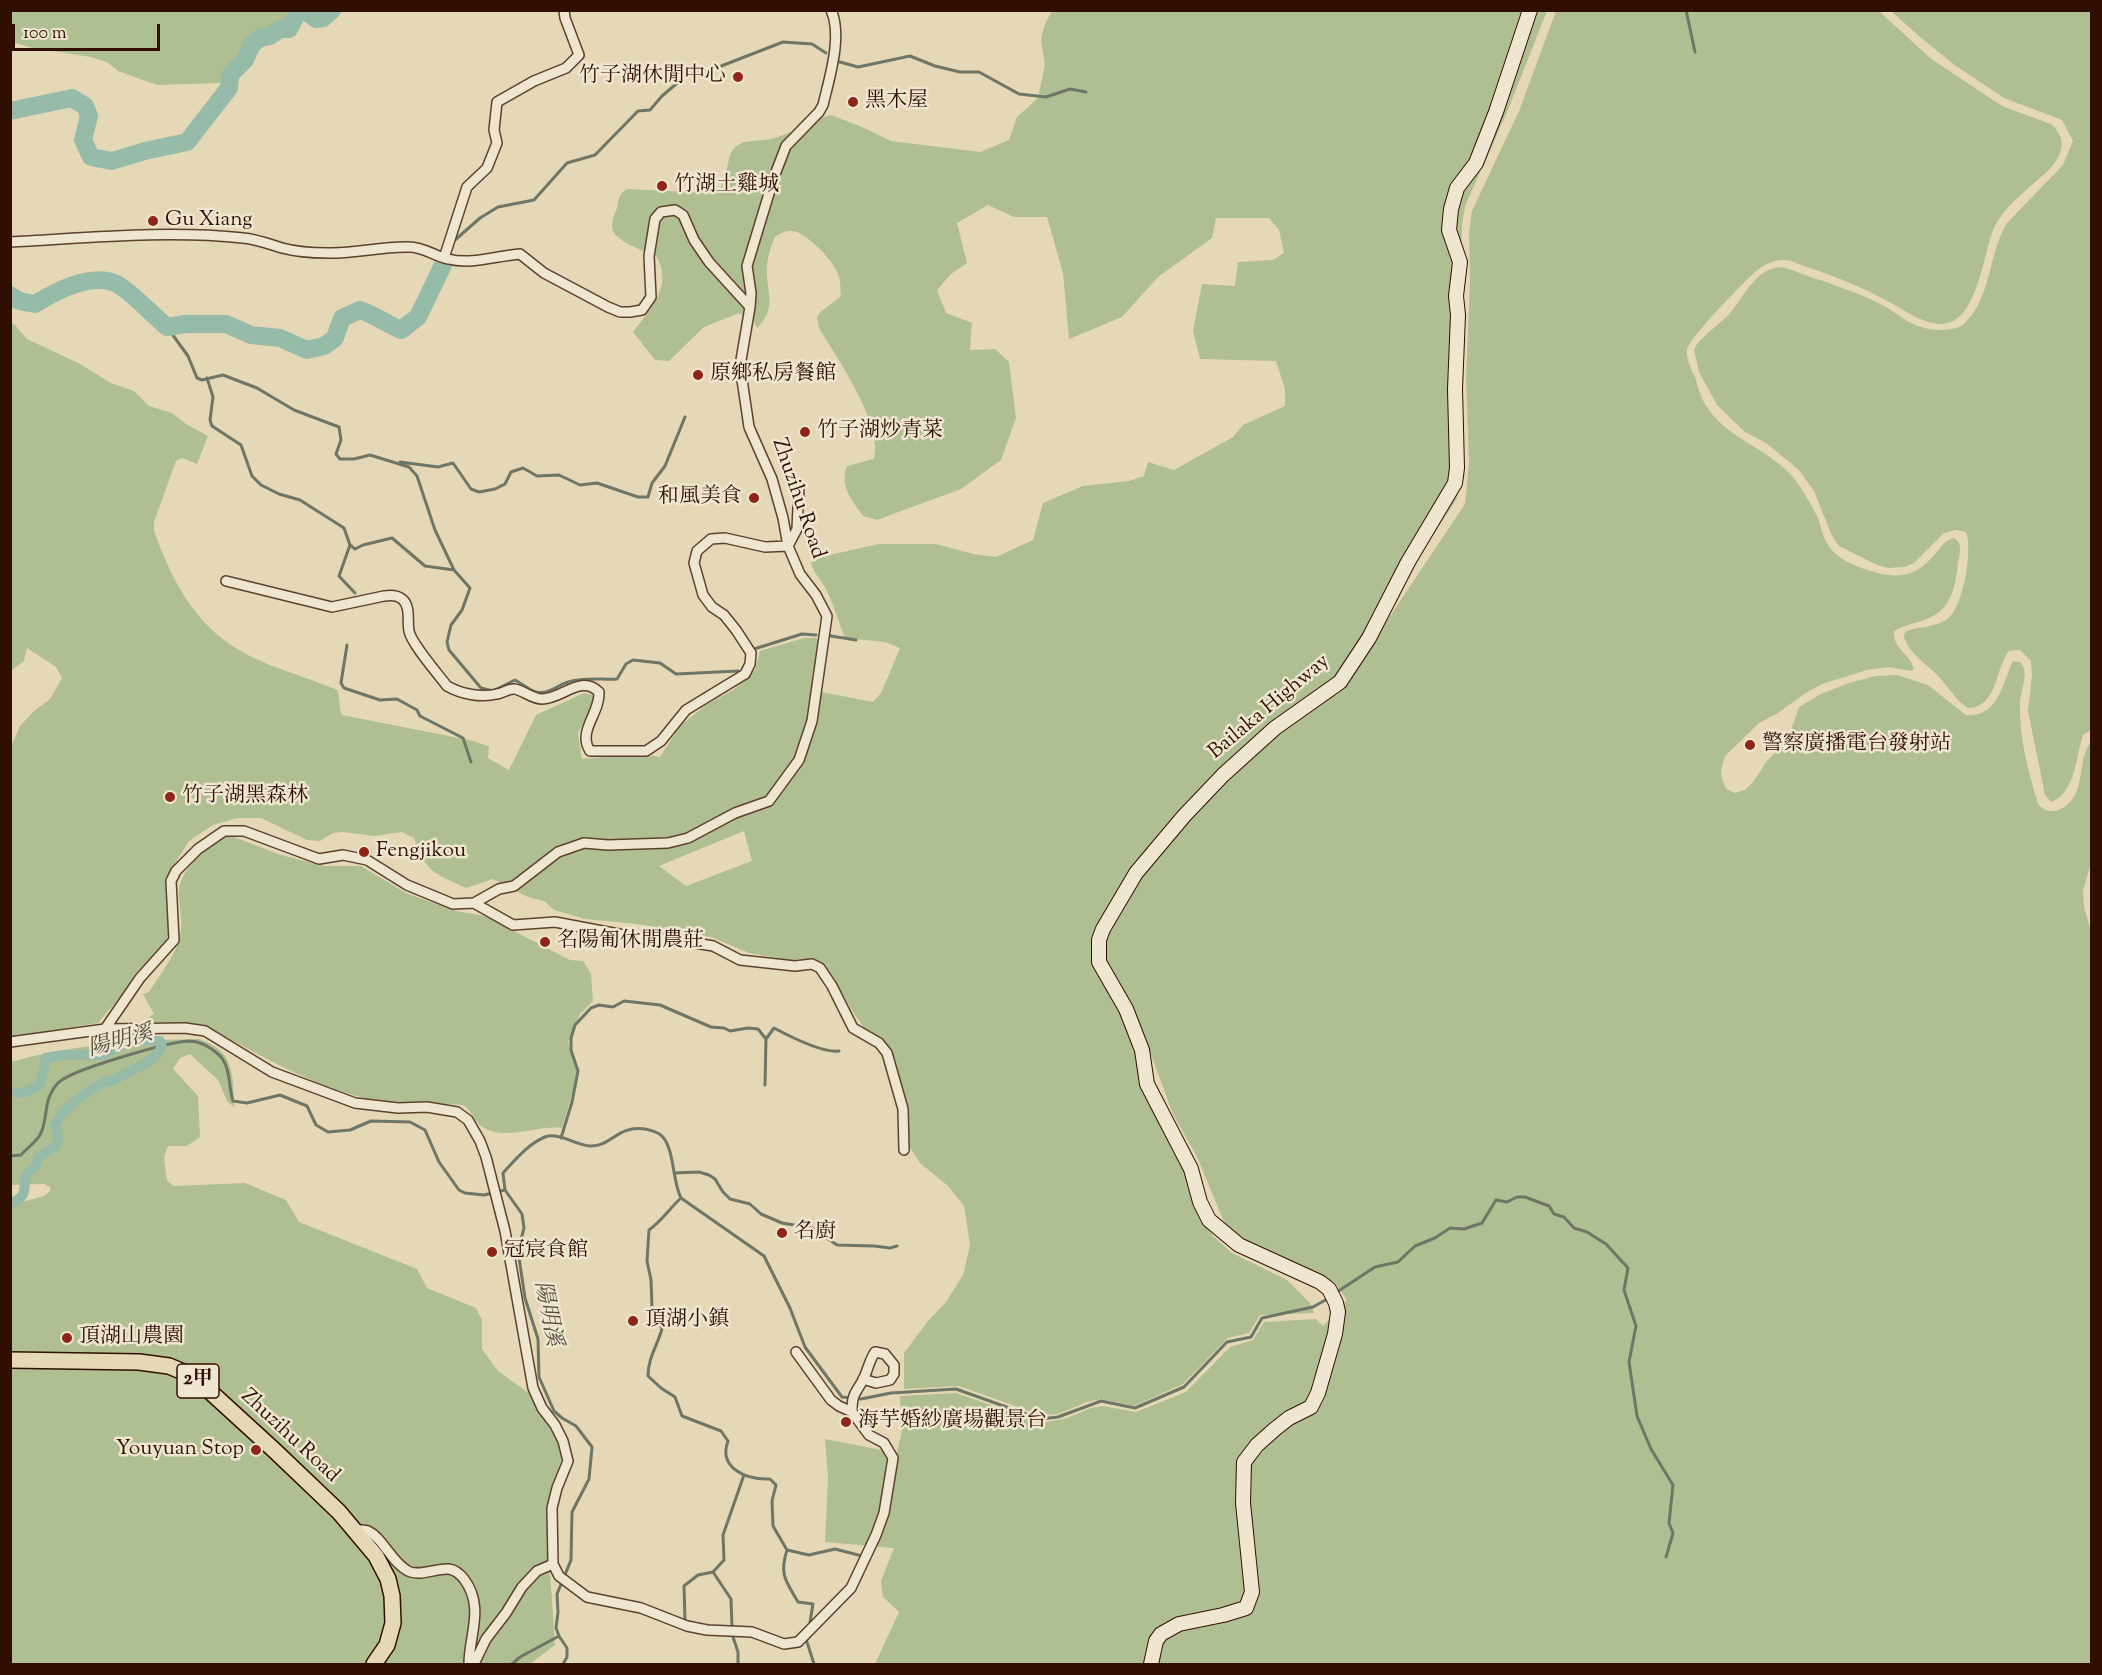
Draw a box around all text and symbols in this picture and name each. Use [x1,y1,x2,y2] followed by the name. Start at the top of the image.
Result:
[15,12,164,50] scale bar
[23,21,67,47] text: 100 m
[579,64,726,90] place label: 竹子湖休閒中心
[731,70,745,84] marker: 竹子湖休閒中心
[865,89,928,115] place label: 黑木屋
[846,95,860,109] marker: 黑木屋
[674,173,779,199] place label: 竹湖土雞城
[655,179,669,193] marker: 竹湖土雞城
[165,208,253,234] place label: Gu Xiang
[146,214,160,228] marker: Gu Xiang
[710,362,836,388] place label: 原鄉私房餐館
[691,368,705,382] marker: 原鄉私房餐館
[817,419,943,445] place label: 竹子湖炒青菜
[798,425,812,439] marker: 竹子湖炒青菜
[765,435,829,563] street label: Zhuzihu Road
[658,485,742,511] place label: 和風美食
[747,491,761,505] marker: 和風美食
[1204,650,1336,766] street label: Bailaka Highway
[1762,732,1951,758] place label: 警察廣播電台發射站
[1743,738,1757,752] marker: 警察廣播電台發射站
[182,784,308,810] place label: 竹子湖黑森林
[163,790,177,804] marker: 竹子湖黑森林
[376,839,466,865] place label: Fengjikou
[357,845,371,859] marker: Fengjikou
[557,929,704,955] place label: 名陽匍休閒農莊
[538,935,552,949] marker: 名陽匍休閒農莊
[86,1022,156,1064] water label: 陽明溪
[794,1220,836,1246] place label: 名廚
[775,1226,789,1240] marker: 名廚
[504,1239,588,1265] place label: 冠宸食館
[485,1245,499,1259] marker: 冠宸食館
[527,1279,565,1349] water label: 陽明溪
[645,1308,729,1334] place label: 頂湖小鎮
[626,1314,640,1328] marker: 頂湖小鎮
[79,1325,184,1351] place label: 頂湖山農園
[60,1331,74,1345] marker: 頂湖山農園
[177,1364,219,1398] road number: 2甲
[234,1385,344,1489] street label: Zhuzihu Road
[858,1409,1047,1435] place label: 海芋婚紗廣場觀景台
[839,1415,853,1429] marker: 海芋婚紗廣場觀景台
[116,1437,244,1463] place label: Youyuan Stop
[249,1443,263,1457] marker: Youyuan Stop

